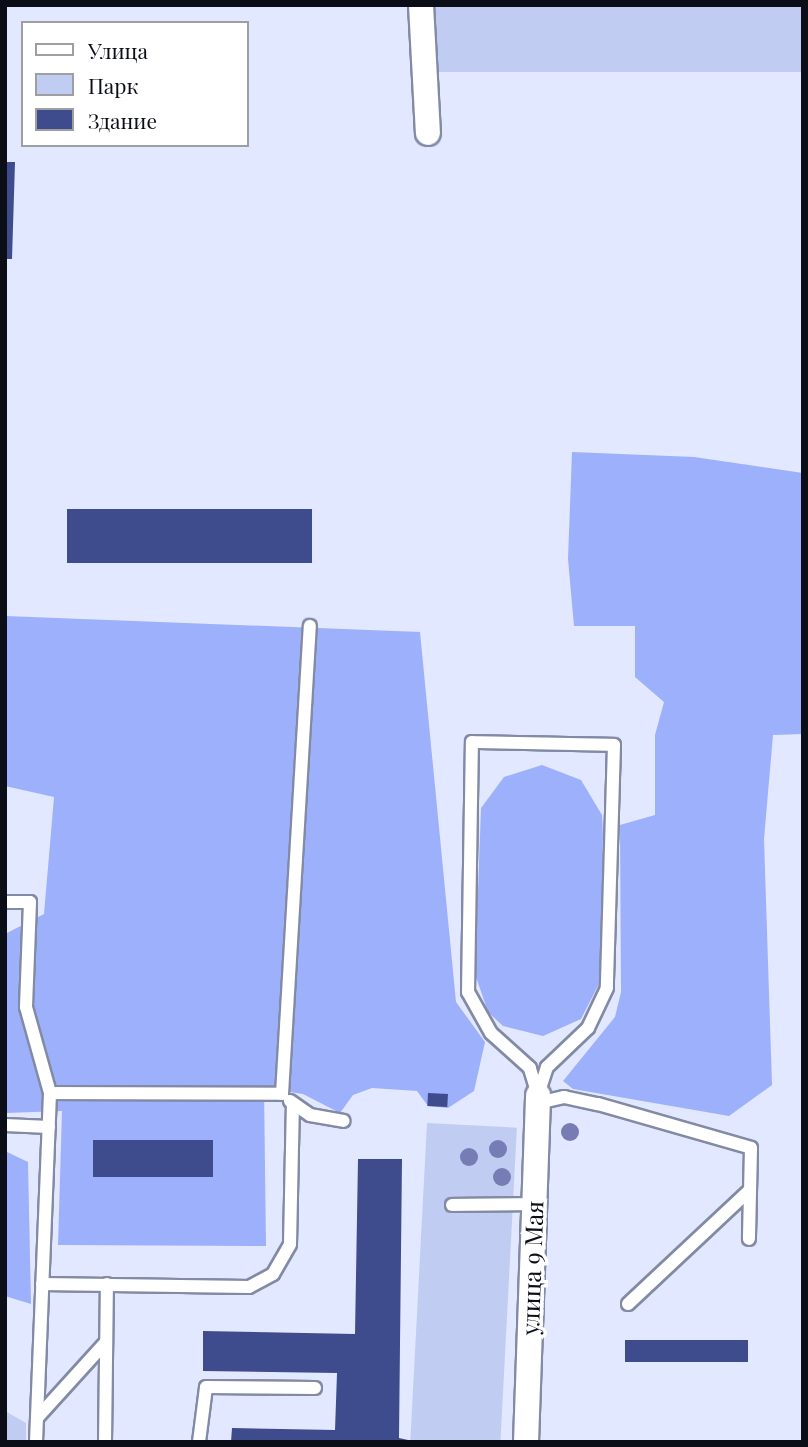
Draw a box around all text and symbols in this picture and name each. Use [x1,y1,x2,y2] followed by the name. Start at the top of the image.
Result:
[21,21,248,147] legend
[88,36,148,64] text: Улица
[88,71,138,99] text: Парк
[88,106,157,134] text: Здание
[515,1200,549,1336] street label: улица 9 Мая

